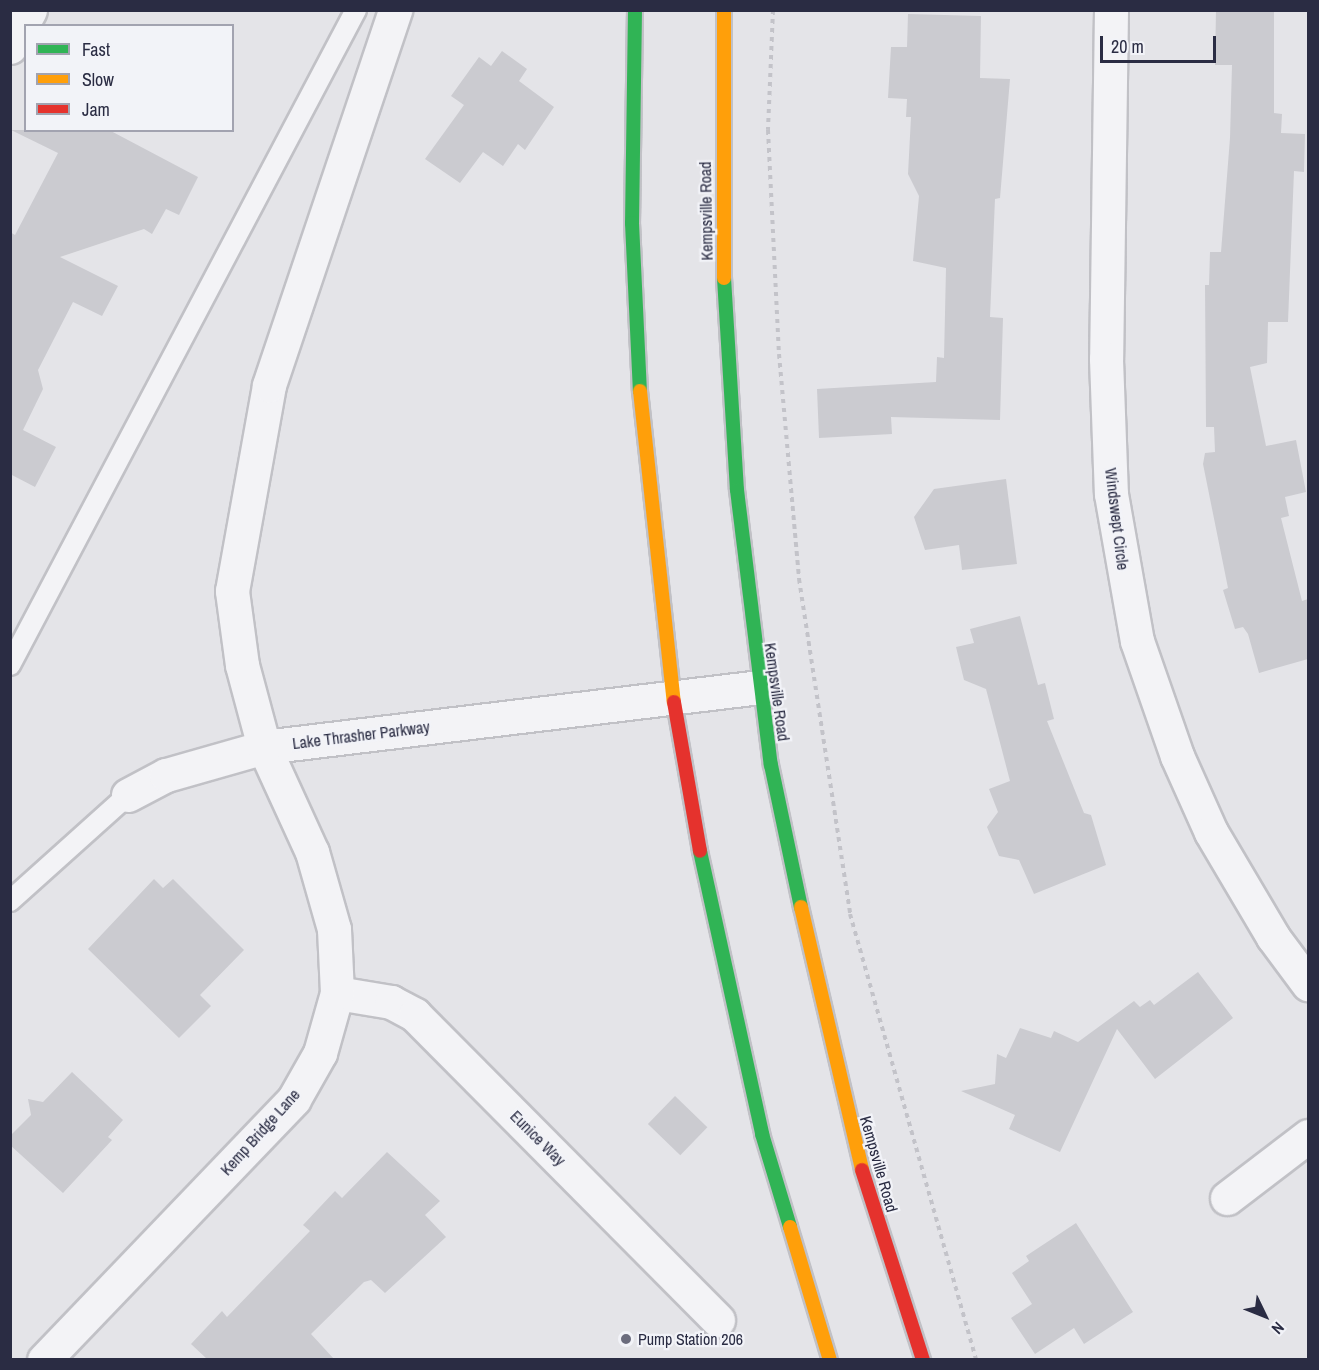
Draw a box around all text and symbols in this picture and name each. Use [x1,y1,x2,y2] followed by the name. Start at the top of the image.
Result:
[24,24,234,132] legend
[1103,24,1218,62] scale bar
[1111,34,1144,59] text: 20 m
[82,37,110,62] text: Fast
[82,67,114,92] text: Slow
[82,97,110,122] text: Jam
[696,161,716,261] street label: Kempsville Road
[1101,467,1133,571] street label: Windswept Circle
[761,642,793,742] street label: Kempsville Road
[291,717,431,753] street label: Lake Thrasher Parkway
[216,1085,304,1179] street label: Kemp Bridge Lane
[506,1106,570,1170] street label: Eunice Way
[856,1114,902,1214] street label: Kempsville Road
[1235,1286,1295,1346] north arrow
[1267,1317,1289,1339] text: N
[638,1329,743,1349] place label: Pump Station 206
[619,1332,633,1346] marker: Pump Station 206

